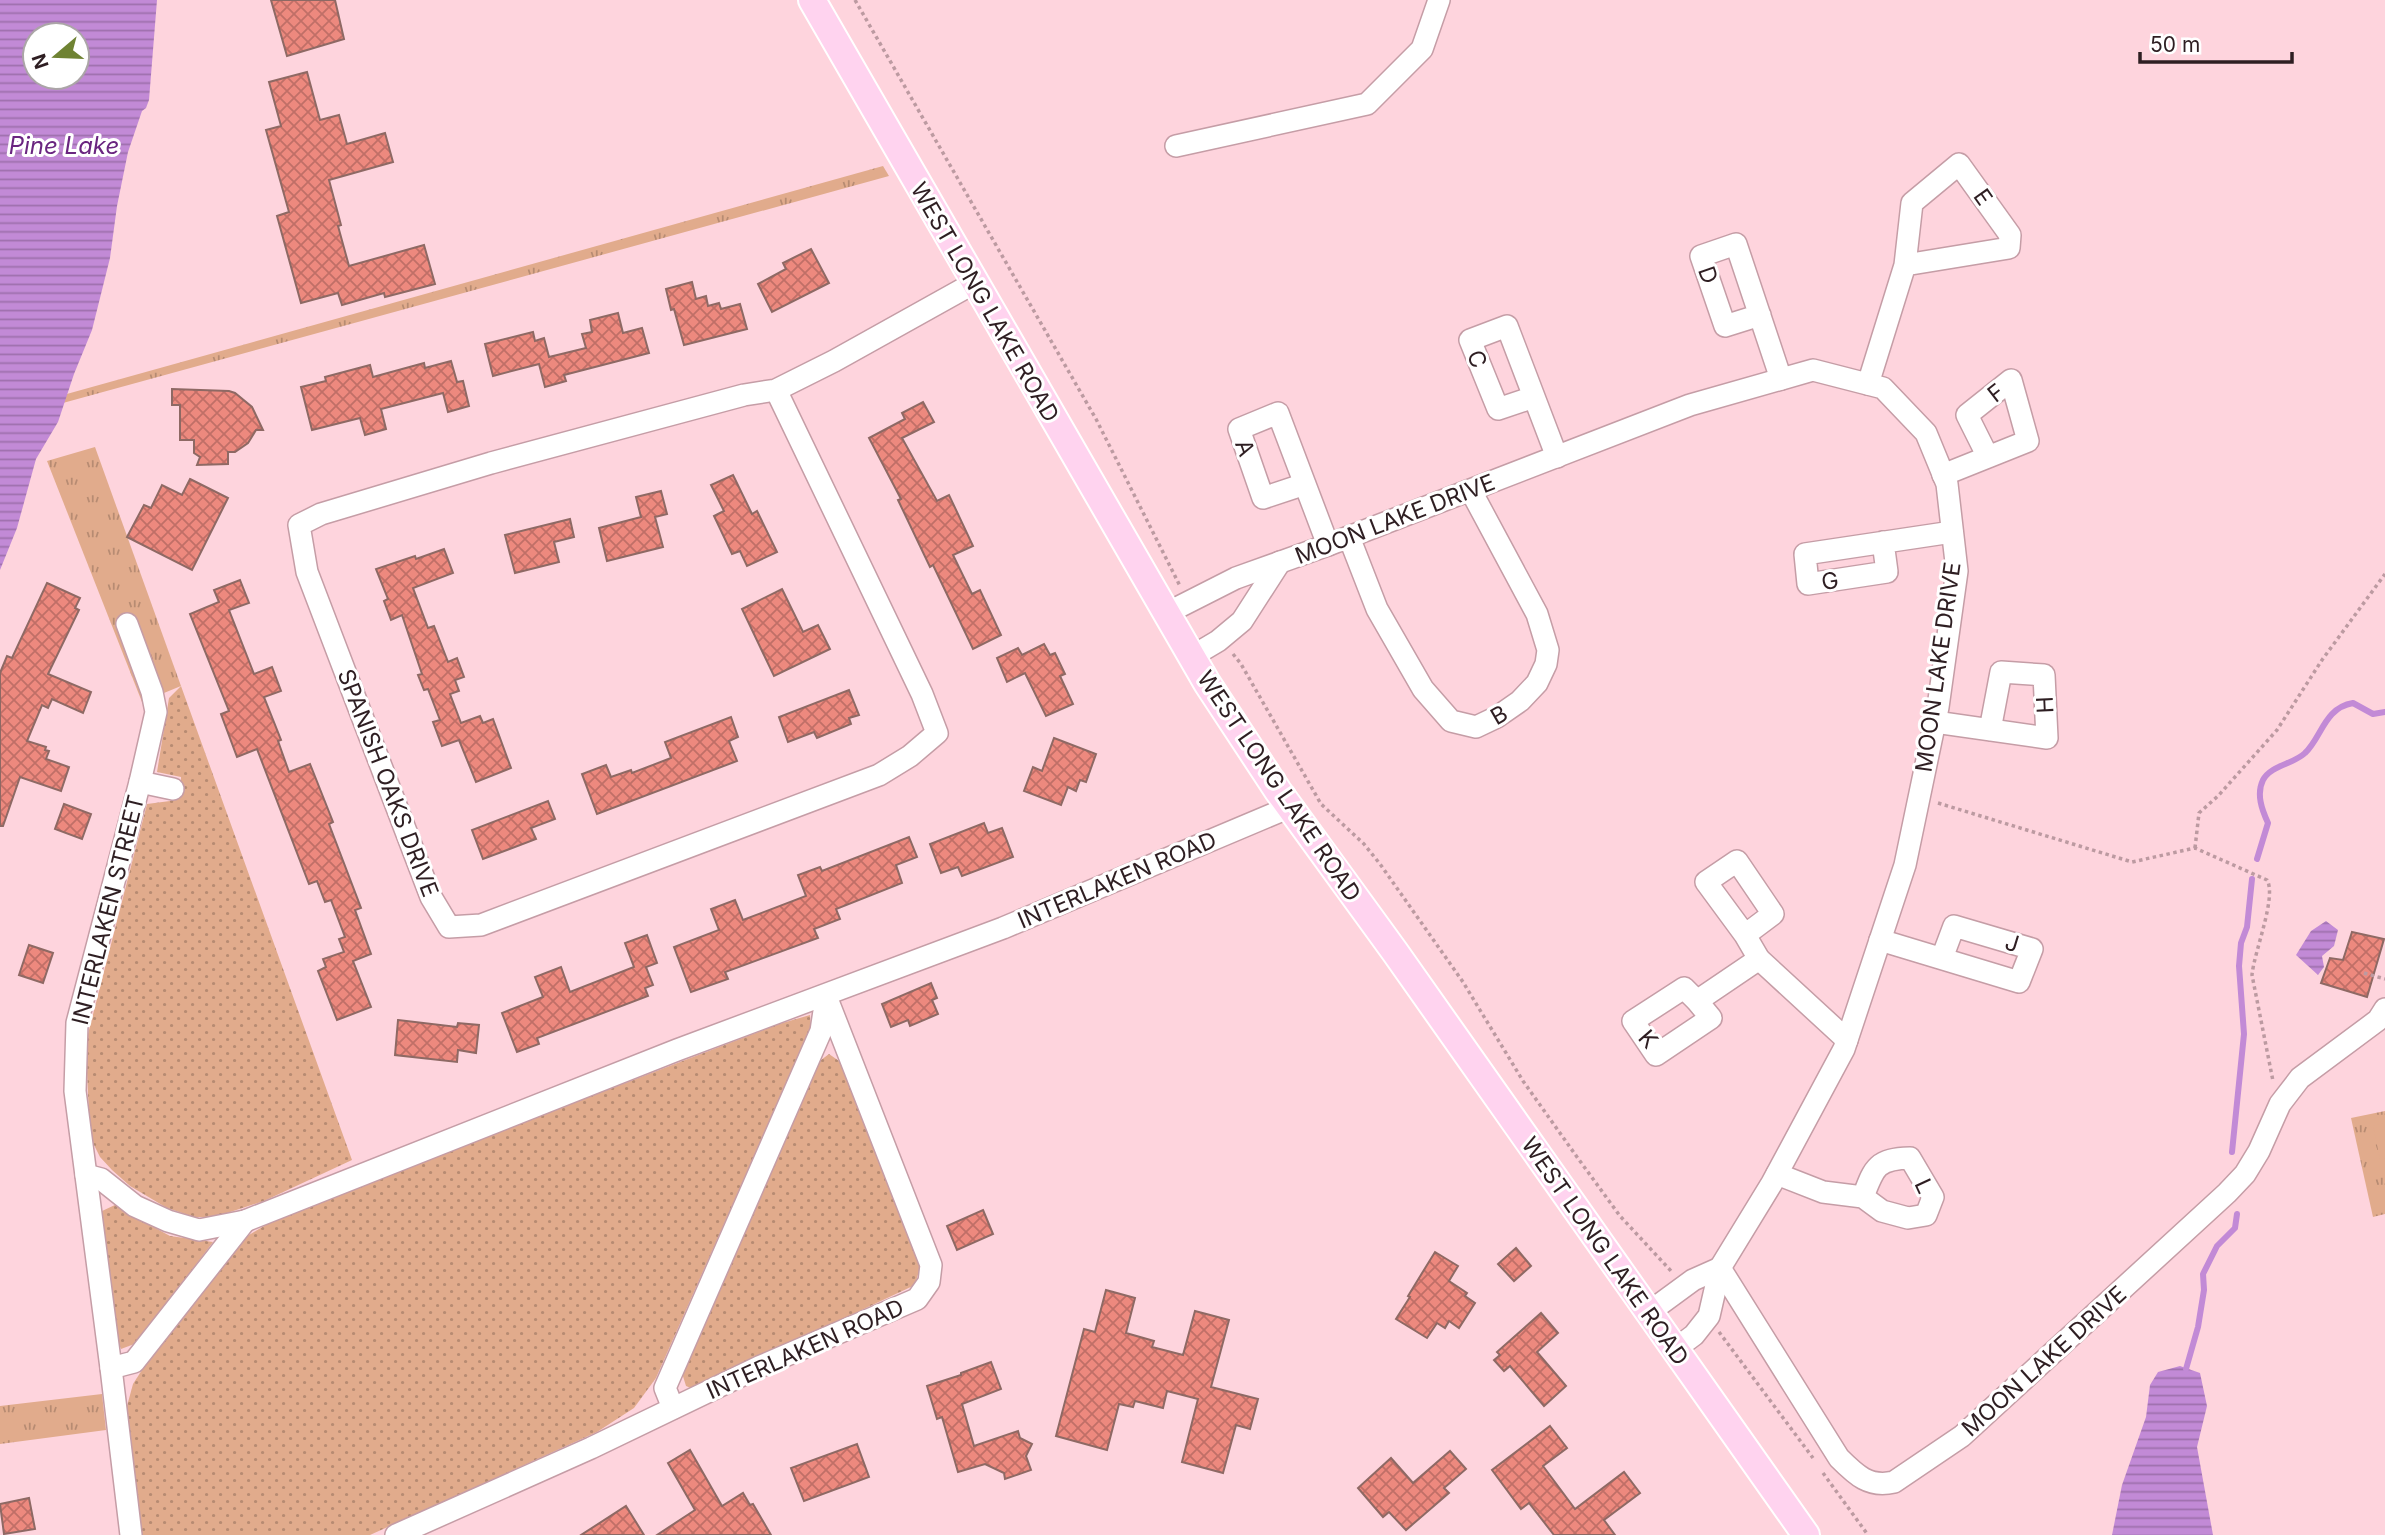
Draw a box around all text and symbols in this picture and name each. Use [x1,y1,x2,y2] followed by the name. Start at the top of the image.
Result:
[21,21,91,91] north arrow
[2140,21,2292,65] scale bar
[2150,32,2200,57] text: 50 m
[27,51,54,72] text: N
[9,131,119,160] water label: Pine Lake
[905,177,1065,427] street label: WEST LONG LAKE ROAD
[1968,183,1998,211] street label: E
[1692,263,1724,287] street label: D
[1461,346,1493,372] street label: C
[1982,378,2010,408] street label: F
[1229,436,1261,460] street label: A
[1291,468,1499,570] street label: MOON LAKE DRIVE
[1909,560,1967,774] street label: MOON LAKE DRIVE
[1819,566,1841,596] street label: G
[332,665,444,901] street label: SPANISH OAKS DRIVE
[1191,665,1367,907] street label: WEST LONG LAKE ROAD
[2031,696,2059,714] street label: H
[1485,699,1513,731] street label: B
[66,792,150,1028] street label: INTERLAKEN STREET
[1013,826,1221,934] street label: INTERLAKEN ROAD
[2002,928,2022,958] street label: J
[1632,1024,1664,1054] street label: K
[1515,1132,1695,1370] street label: WEST LONG LAKE ROAD
[1909,1174,1939,1198] street label: L
[1956,1280,2132,1442] street label: MOON LAKE DRIVE
[702,1293,908,1405] street label: INTERLAKEN ROAD

